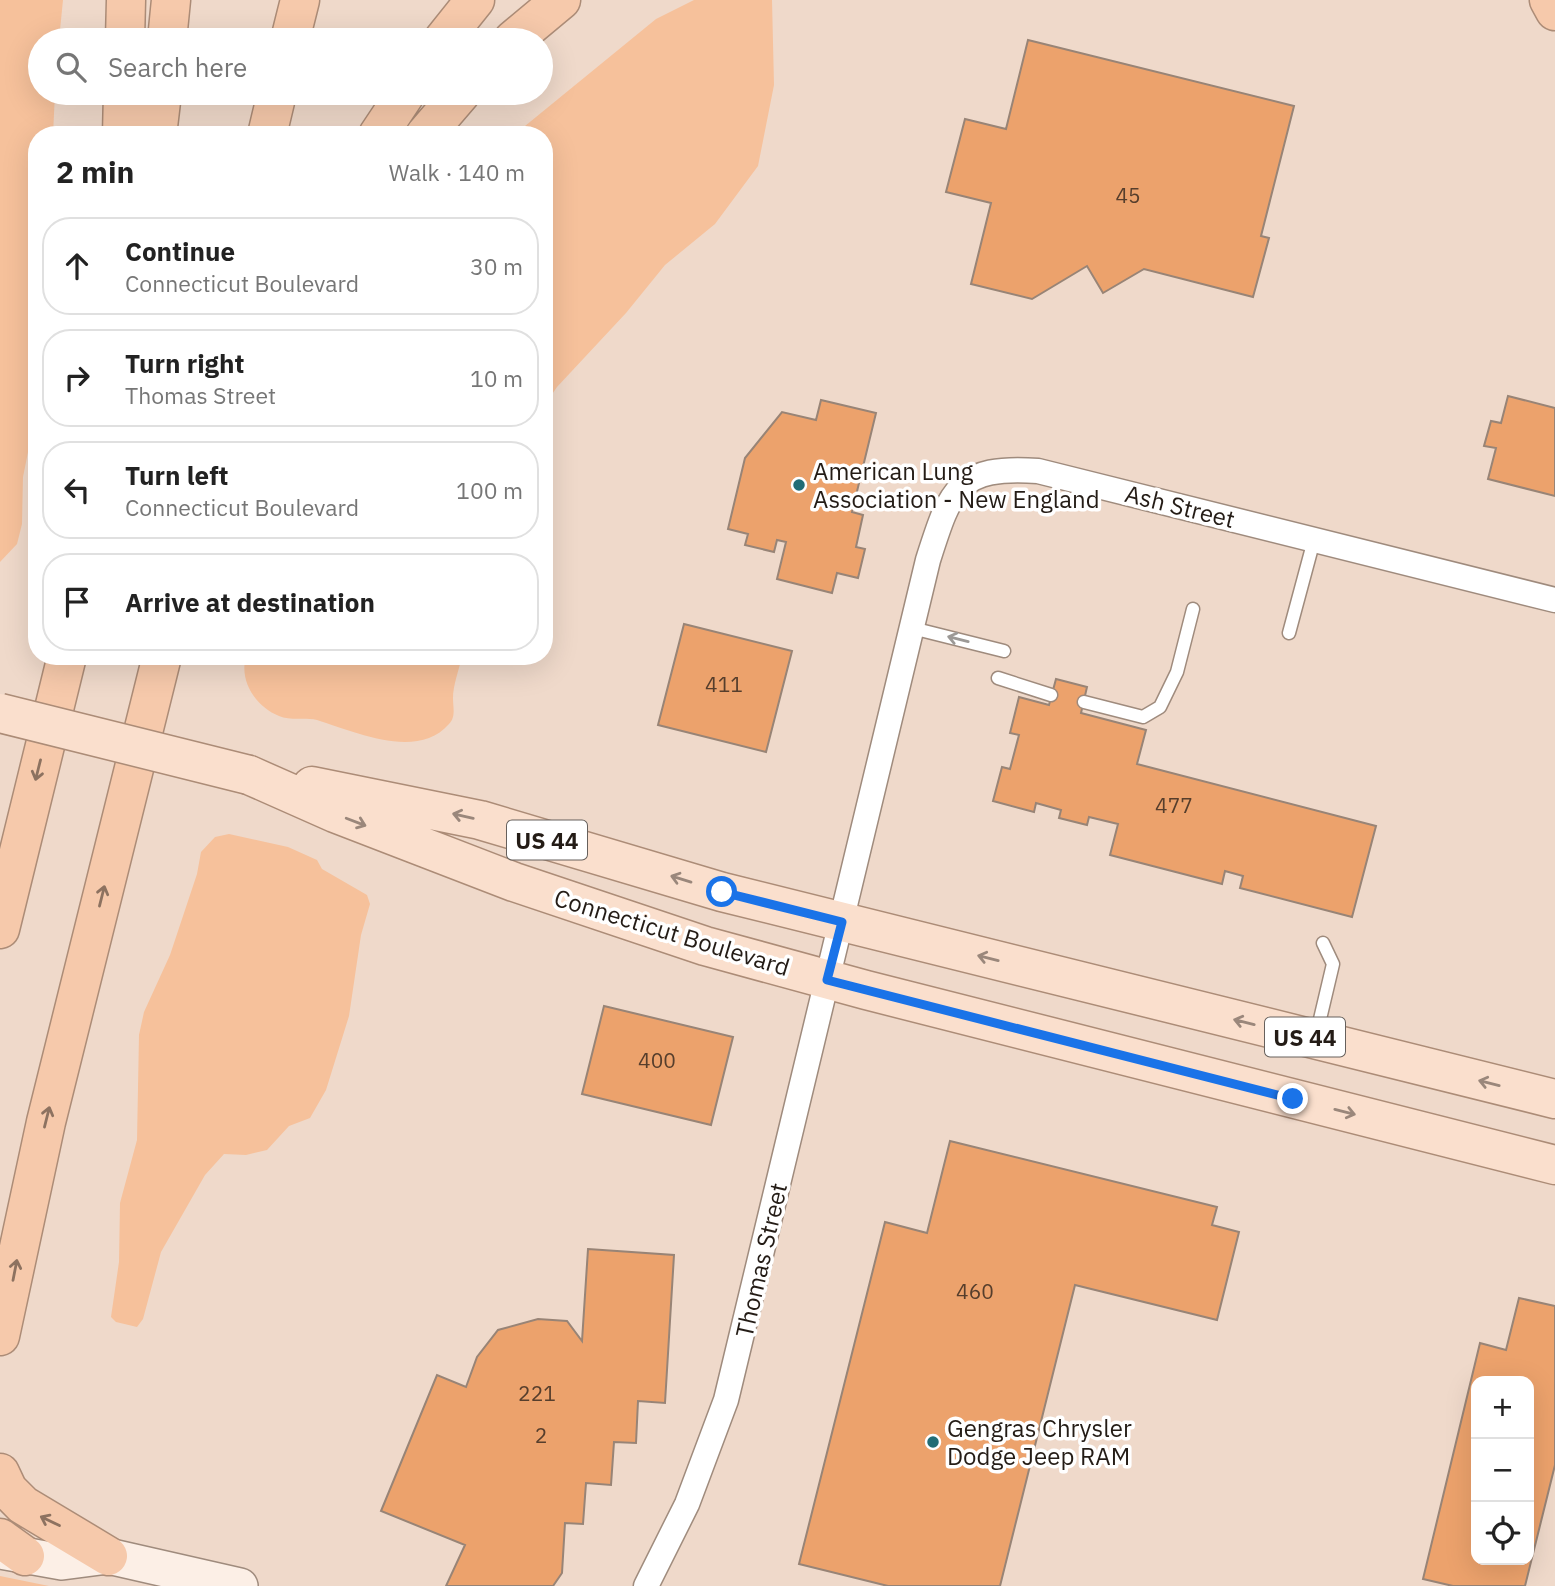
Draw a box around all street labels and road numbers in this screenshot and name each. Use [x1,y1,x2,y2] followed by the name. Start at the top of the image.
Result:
[1122,477,1238,535] street label: Ash Street
[507,820,587,860] road number: US 44
[550,881,794,983] street label: Connecticut Boulevard
[1265,1018,1345,1056] road number: US 44
[728,1180,794,1340] street label: Thomas Street

